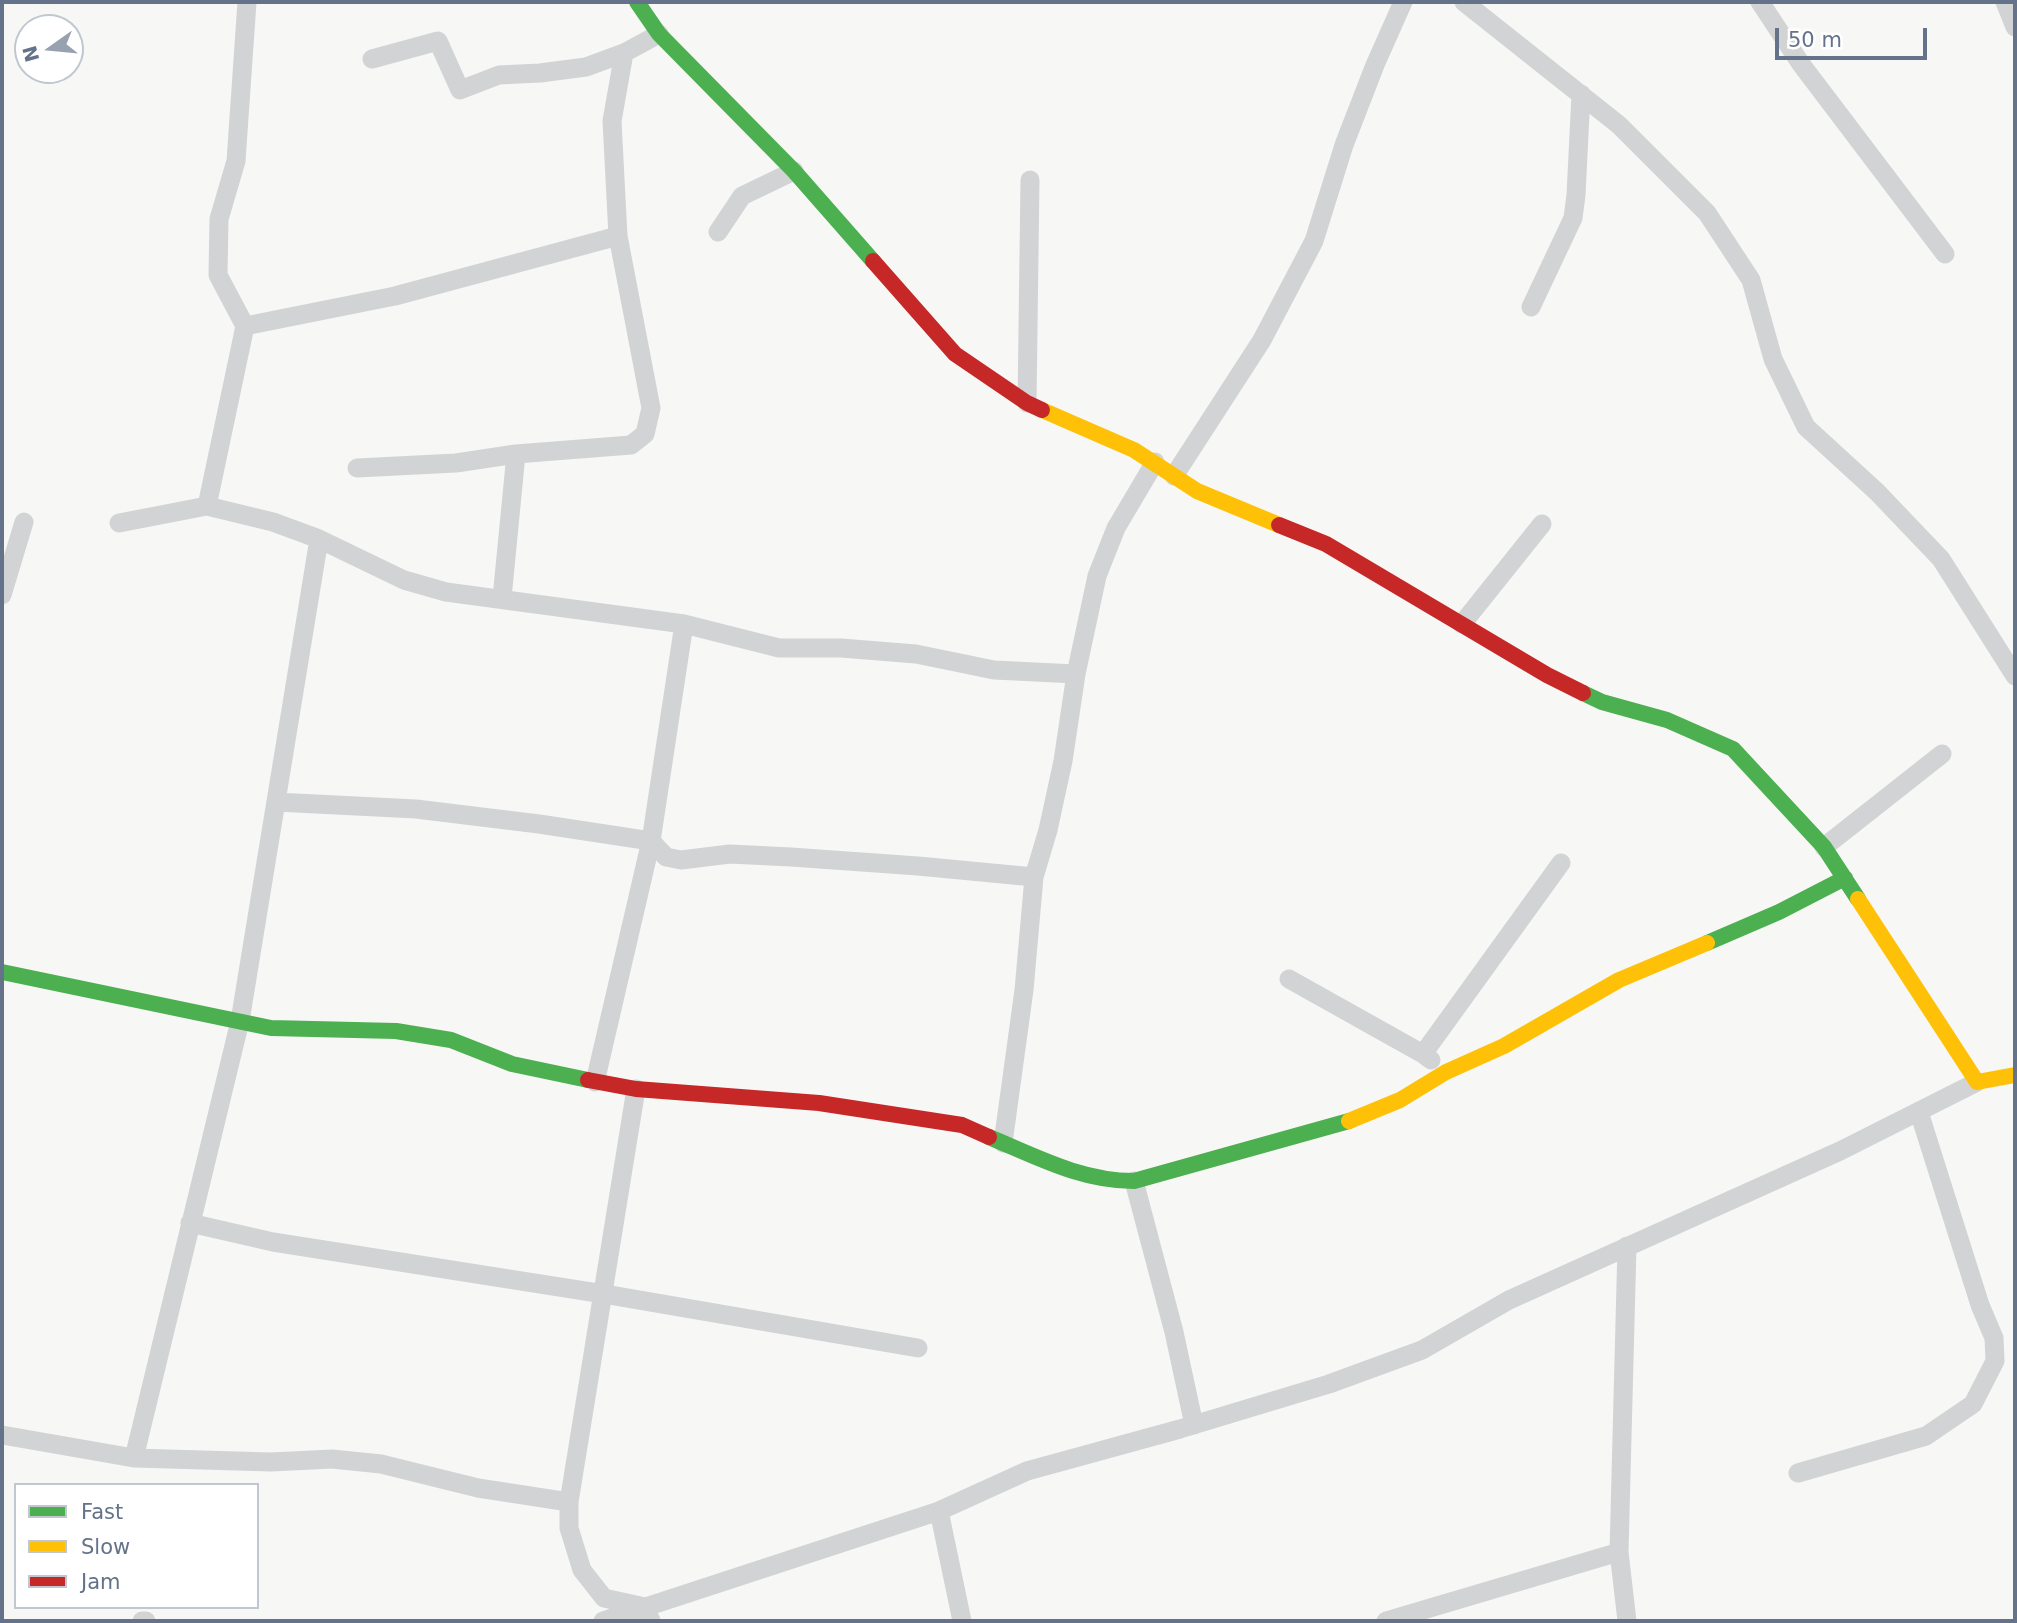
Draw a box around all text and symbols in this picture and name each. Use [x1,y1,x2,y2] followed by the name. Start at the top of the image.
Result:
[14,14,84,84] north arrow
[1779,14,1931,58] scale bar
[1788,28,1842,52] text: 50 m
[18,43,43,64] text: N
[14,1483,259,1609] legend
[81,1500,123,1524] text: Fast
[81,1535,130,1559] text: Slow
[81,1570,121,1594] text: Jam

